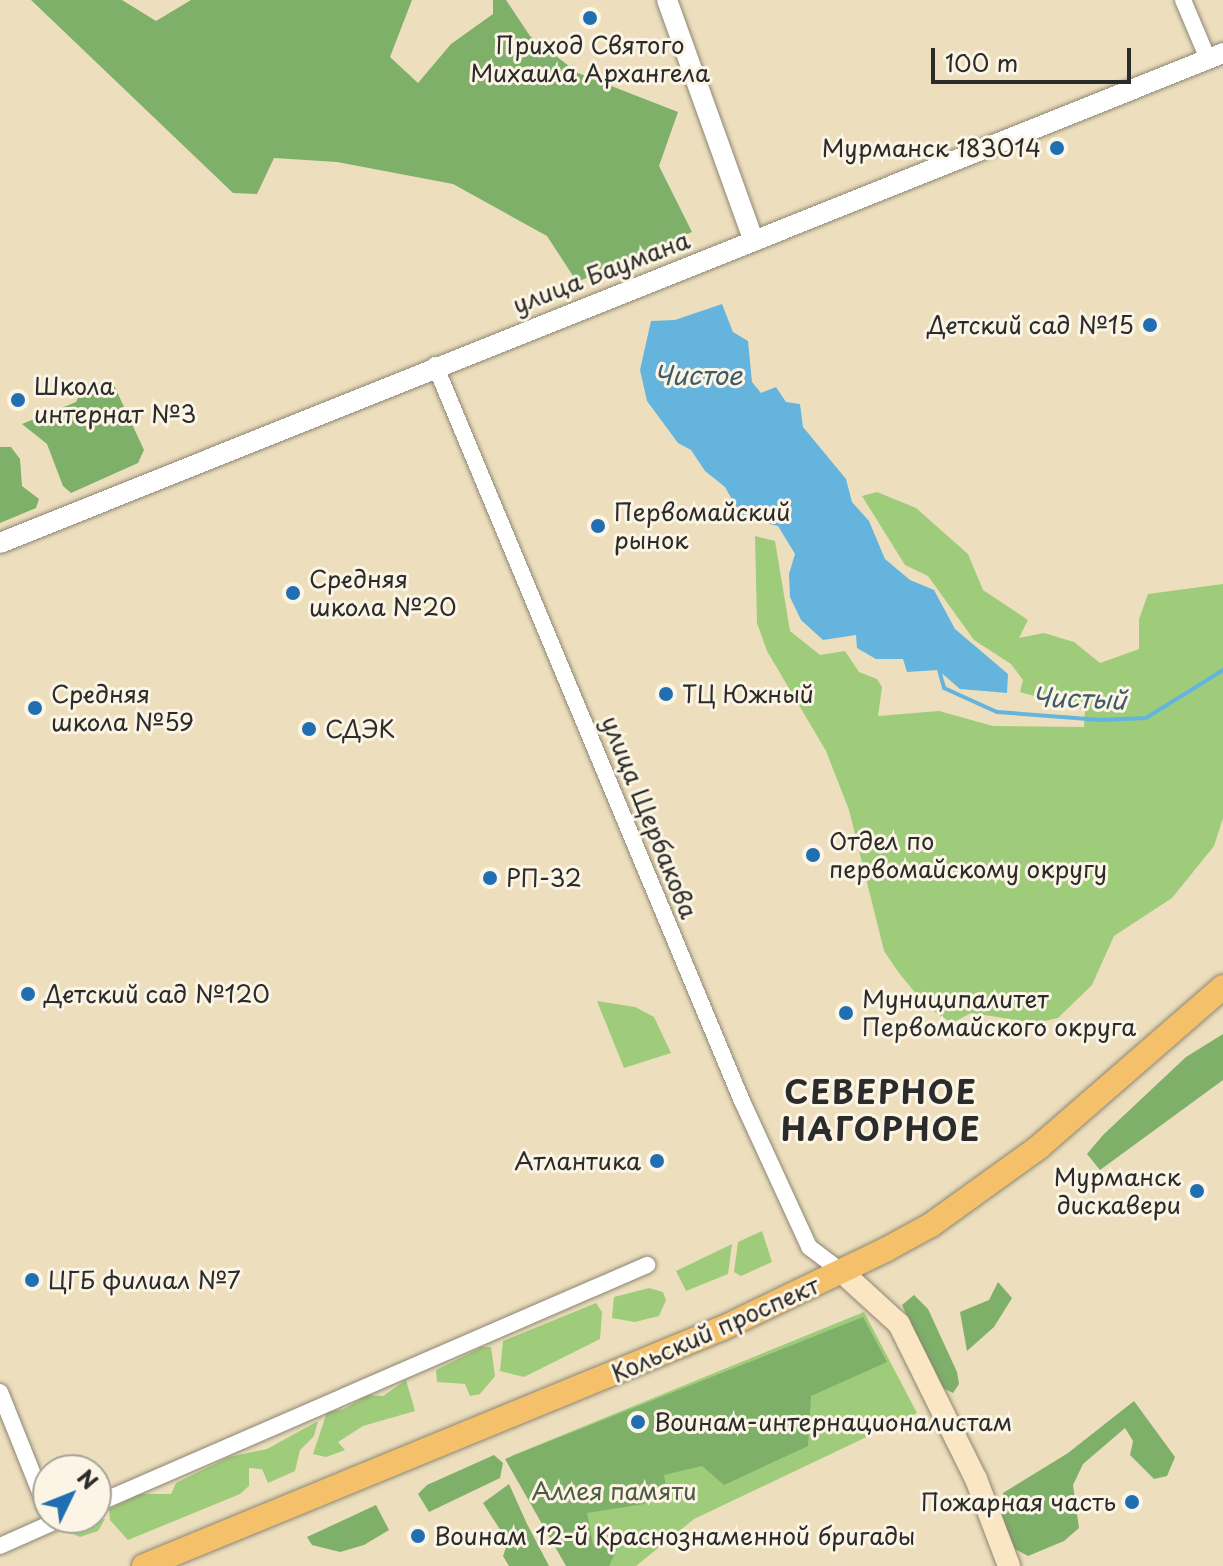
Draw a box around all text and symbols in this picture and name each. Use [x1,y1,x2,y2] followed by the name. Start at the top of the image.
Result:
[581,9,599,27] marker: Приход Святого Михаила Архангела
[470,31,710,87] place label: Приход Святого Михаила Архангела
[935,32,1135,82] scale bar
[945,44,1018,80] text: 100 m
[821,134,1041,162] place label: Мурманск 183014
[1048,139,1066,157] marker: Мурманск 183014
[508,225,694,319] street label: улица Баумана
[925,311,1134,339] place label: Детский сад №15
[1141,316,1159,334] marker: Детский сад №15
[654,359,742,391] water label: Чистое
[34,372,197,428] place label: Школа интернат №3
[9,391,27,409] marker: Школа интернат №3
[614,498,790,554] place label: Первомайский рынок
[589,517,607,535] marker: Первомайский рынок
[309,565,457,621] place label: Средняя школа №20
[284,584,302,602] marker: Средняя школа №20
[51,680,195,736] place label: Средняя школа №59
[682,680,816,708] place label: ТЦ Южный
[1031,681,1127,715] water label: Чистый
[657,685,675,703] marker: ТЦ Южный
[26,699,44,717] marker: Средняя школа №59
[596,711,704,923] street label: улица Щербакова
[325,715,395,743] place label: СДЭК
[300,720,318,738] marker: СДЭК
[829,827,1108,883] place label: Отдел по первомайскому округу
[804,846,822,864] marker: Отдел по первомайскому округу
[506,864,582,892] place label: РП-32
[481,869,499,887] marker: РП-32
[44,980,272,1008] place label: Детский сад №120
[19,985,37,1003] marker: Детский сад №120
[862,985,1137,1041] place label: Муниципалитет Первомайского округа
[837,1004,855,1022] marker: Муниципалитет Первомайского округа
[782,1073,980,1148] district label: СЕВЕРНОЕ НАГОРНОЕ
[514,1147,641,1175] place label: Атлантика
[648,1152,666,1170] marker: Атлантика
[1054,1163,1181,1219] place label: Мурманск дискавери
[1188,1182,1206,1200] marker: Мурманск дискавери
[48,1266,243,1294] place label: ЦГБ филиал №7
[606,1270,824,1388] street label: Кольский проспект
[23,1271,41,1289] marker: ЦГБ филиал №7
[654,1408,1012,1436] place label: Воинам-интернационалистам
[629,1413,647,1431] marker: Воинам-интернационалистам
[32,1454,112,1534] north arrow
[70,1461,106,1496] text: N
[532,1477,696,1505] park label: Аллея памяти
[921,1488,1116,1516] place label: Пожарная часть
[1123,1493,1141,1511] marker: Пожарная часть
[434,1522,917,1550] place label: Воинам 12-й Краснознаменной бригады
[409,1527,427,1545] marker: Воинам 12-й Краснознаменной бригады

